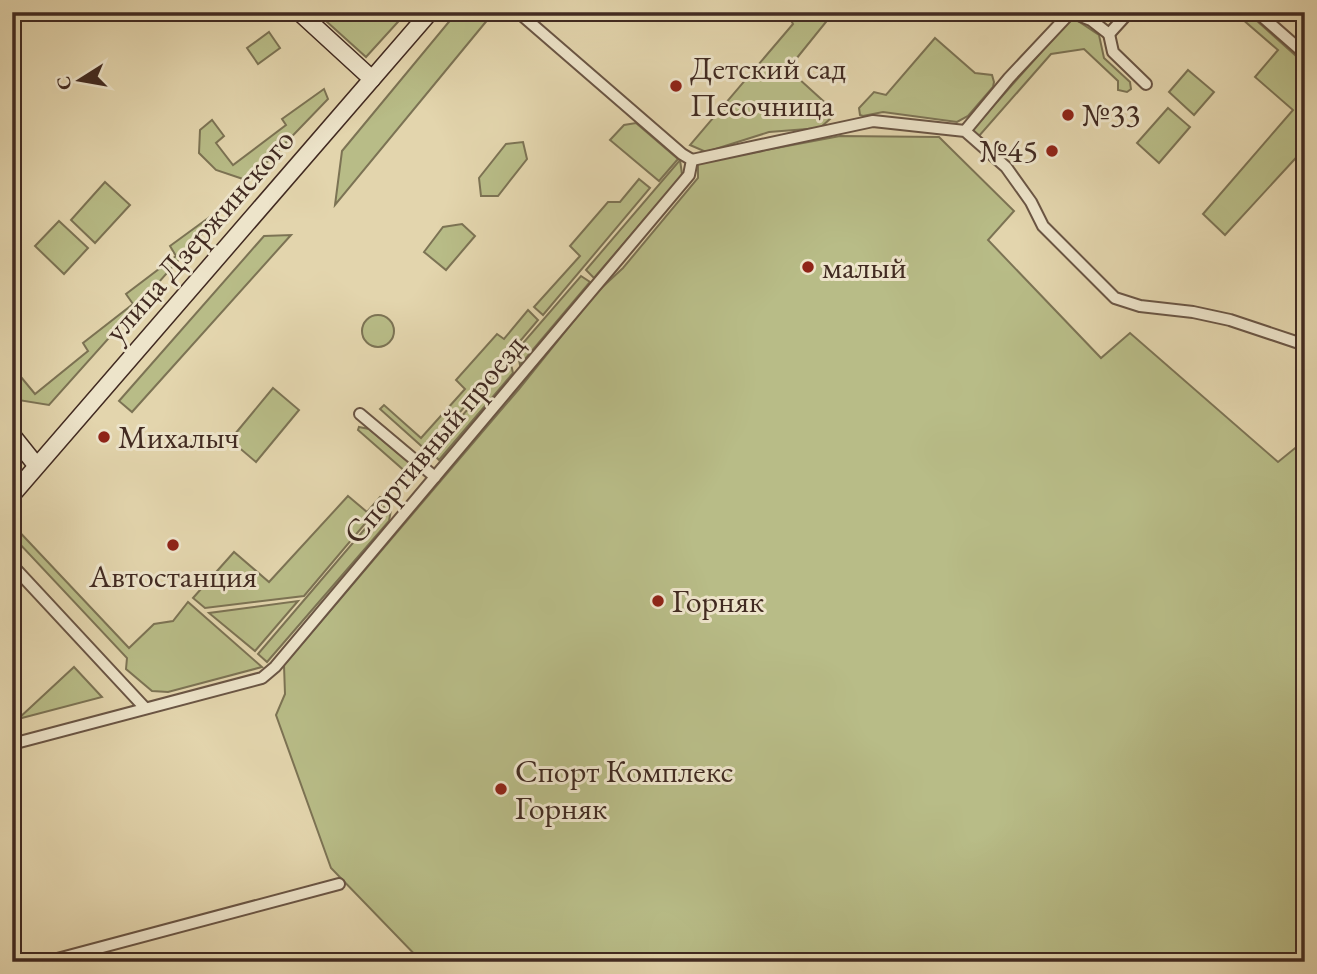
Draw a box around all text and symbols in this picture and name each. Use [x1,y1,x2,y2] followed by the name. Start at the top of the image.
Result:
[46,46,116,116] north arrow
[690,47,847,126] place label: Детский сад Песочница
[50,74,77,92] text: С
[668,78,684,94] marker: Детский сад Песочница
[1082,94,1140,136] place label: №33
[1060,107,1076,123] marker: №33
[94,119,304,351] street label: улица Дзержинского
[980,130,1038,172] place label: №45
[1044,143,1060,159] marker: №45
[822,246,907,288] place label: малый
[800,259,816,275] marker: малый
[334,325,534,553] street label: Спортивный проезд
[118,416,239,458] place label: Михалыч
[96,429,112,445] marker: Михалыч
[165,537,181,553] marker: Автостанция
[88,555,257,597] place label: Автостанция
[672,580,764,622] place label: Горняк
[650,593,666,609] marker: Горняк
[515,750,733,829] place label: Спорт Комплекс Горняк
[493,781,509,797] marker: Спорт Комплекс Горняк

